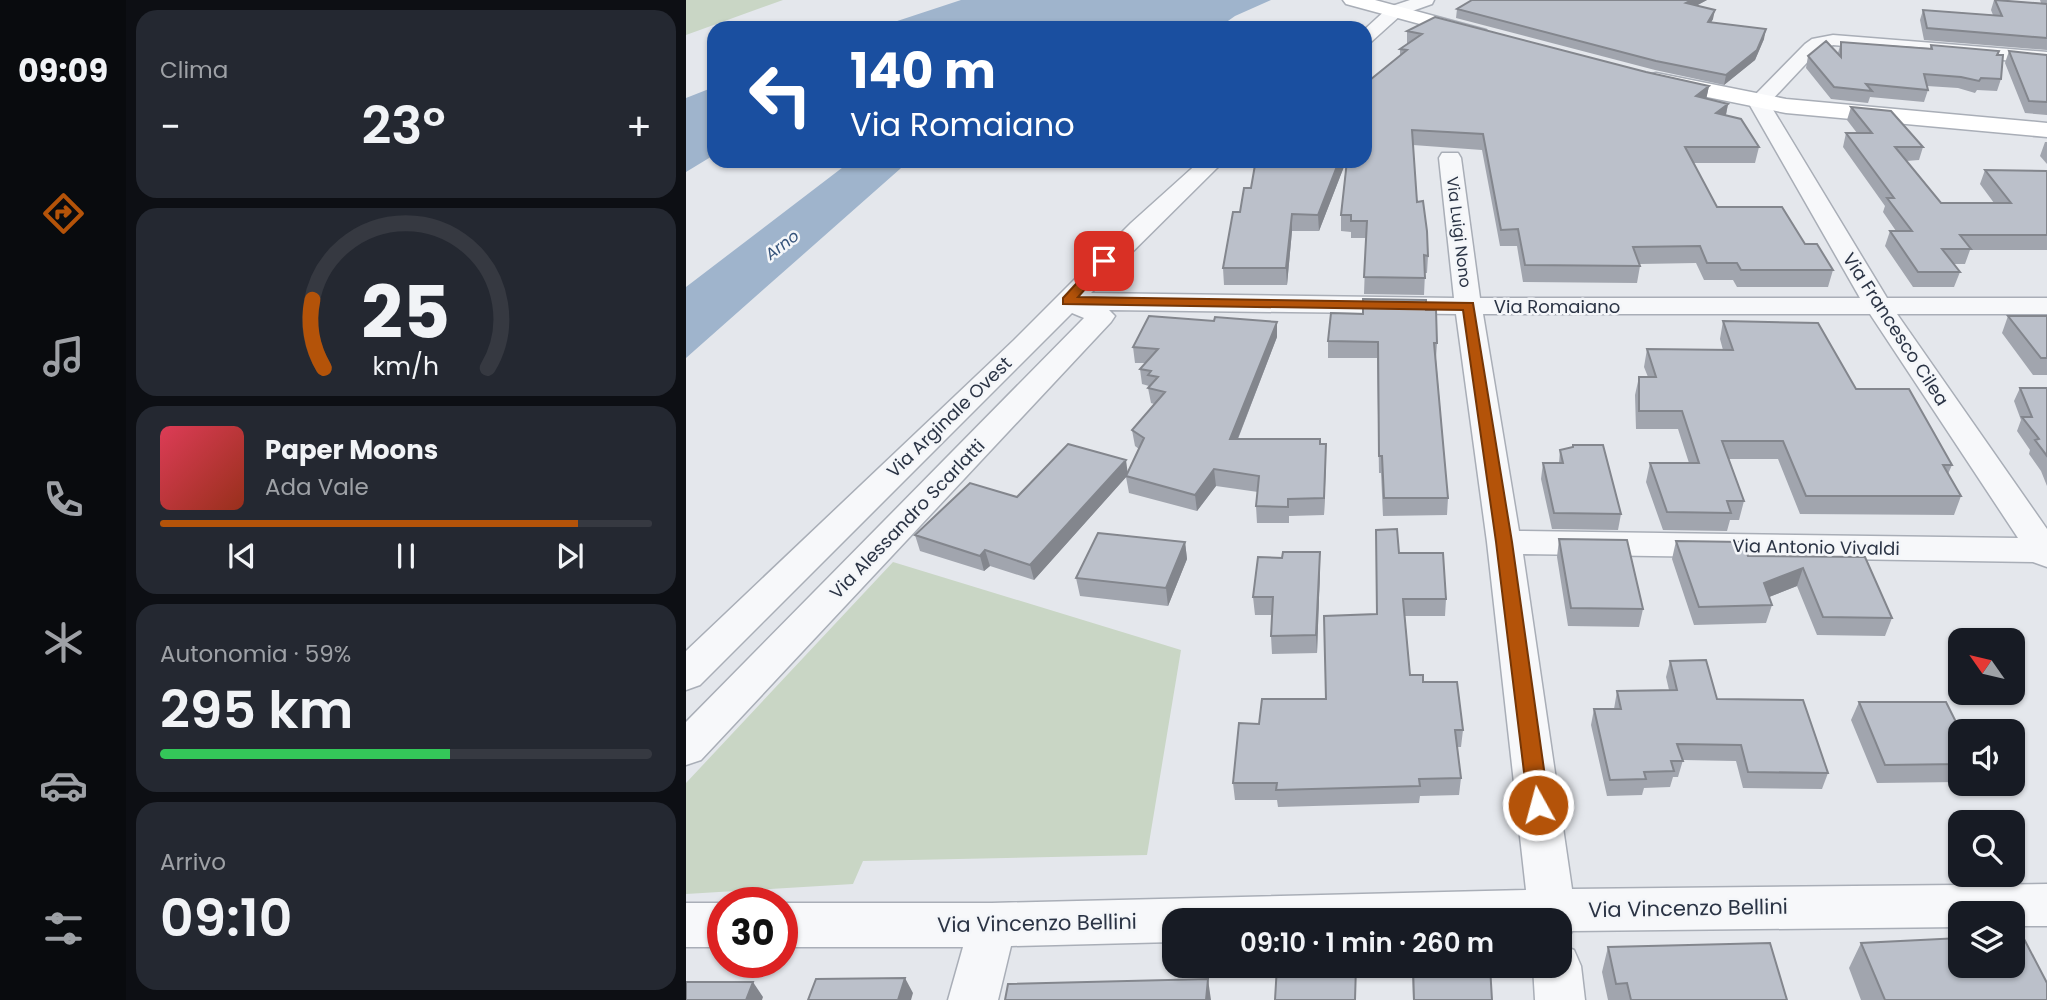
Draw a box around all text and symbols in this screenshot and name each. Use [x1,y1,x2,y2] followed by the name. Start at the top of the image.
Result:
[850,37,996,105] text: 140 m
[18,48,108,93] text: 09:09
[735,49,826,140] icon: left
[160,54,228,86] text: Clima
[361,89,446,162] text: 23°
[160,100,181,153] text: −
[626,100,652,153] text: +
[850,102,1075,147] text: Via Romaiano
[1441,175,1477,289] street label: Via Luigi Nono
[39,189,88,238] icon: directions
[759,225,804,266] water label: Arno
[1074,231,1134,291] pin
[1085,242,1123,280] icon: arrive
[1837,248,1955,410] street label: Via Francesco Cilea
[362,262,450,363] text: 25
[1494,294,1620,319] street label: Via Romaiano
[39,332,88,381] icon: music
[373,349,439,384] text: km/h
[881,351,1017,483] street label: Via Arginale Ovest
[265,432,438,468] text: Paper Moons
[824,434,990,604] street label: Via Alessandro Scarlatti
[265,471,369,503] text: Ada Vale
[39,475,88,524] icon: phone
[1732,533,1900,561] street label: Via Antonio Vivaldi
[223,537,261,575] icon: previous
[387,537,425,575] icon: pause
[551,537,589,575] icon: next
[39,618,88,667] icon: climate
[1948,628,2025,705] north arrow
[1948,628,2025,978] map controls
[160,638,351,670] text: Autonomia · 59%
[160,673,353,746] text: 295 km
[1948,719,2025,796] button: sound
[39,761,88,810] icon: car
[1501,768,1575,842] position arrow
[1948,810,2025,887] button: search
[160,846,226,878] text: Arrivo
[160,881,292,954] text: 09:10
[707,887,798,978] speed limit sign: 30
[1588,892,1788,924] street label: Via Vincenzo Bellini
[1948,901,2025,978] button: layers
[39,904,88,953] icon: filters
[937,907,1137,939] street label: Via Vincenzo Bellini
[1240,925,1494,961] text: 09:10 · 1 min · 260 m

